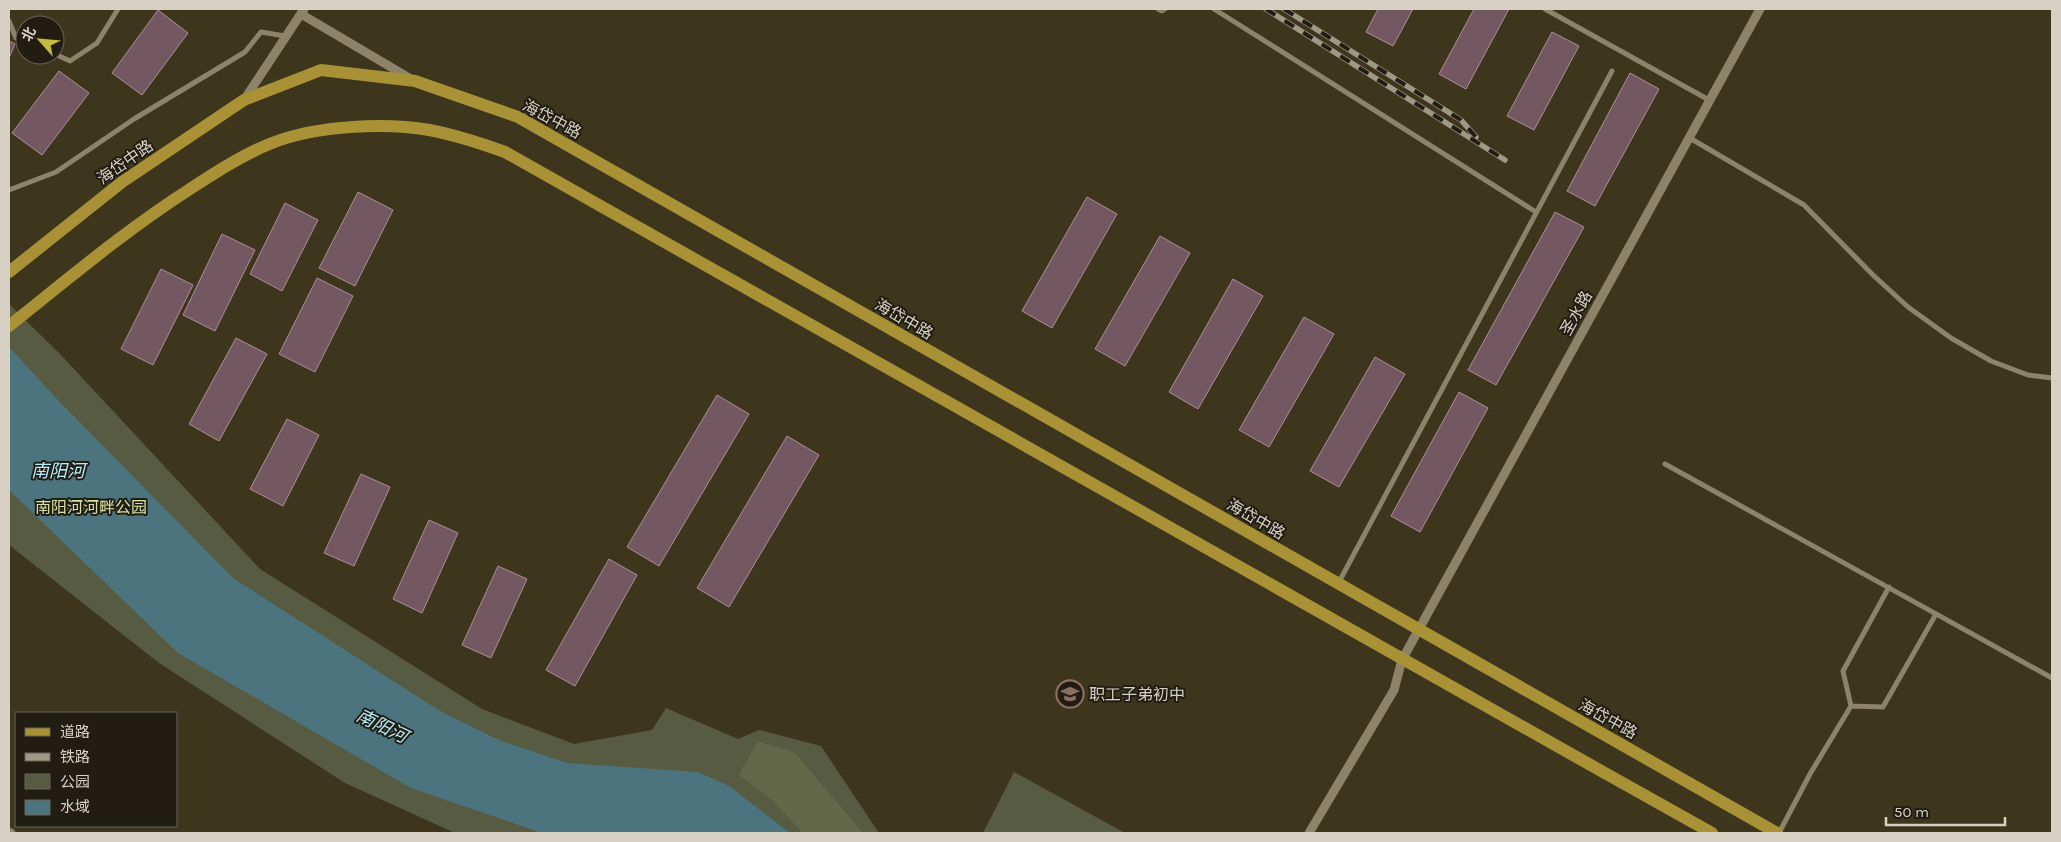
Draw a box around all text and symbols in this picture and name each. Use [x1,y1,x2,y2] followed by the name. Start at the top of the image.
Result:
[15,15,65,65] north arrow
[18,24,40,44] text: 北
[519,96,585,142] street label: 海岱中路
[93,136,157,188] street label: 海岱中路
[1556,287,1596,339] street label: 圣水路
[872,295,936,343] street label: 海岱中路
[31,460,88,482] water label: 南阳河
[1224,495,1288,543] street label: 海岱中路
[35,498,147,517] park label: 南阳河河畔公园
[1055,679,1085,709] school or university icon: 职工子弟初中
[1089,685,1185,704] place label: 职工子弟初中
[1575,695,1641,743] street label: 海岱中路
[353,704,414,749] water label: 南阳河
[15,712,178,827] legend
[60,723,90,741] text: 道路
[60,748,90,766] text: 铁路
[60,773,90,791] text: 公园
[1886,794,2005,826] scale bar
[60,798,90,816] text: 水域
[1894,803,1929,821] text: 50 m

